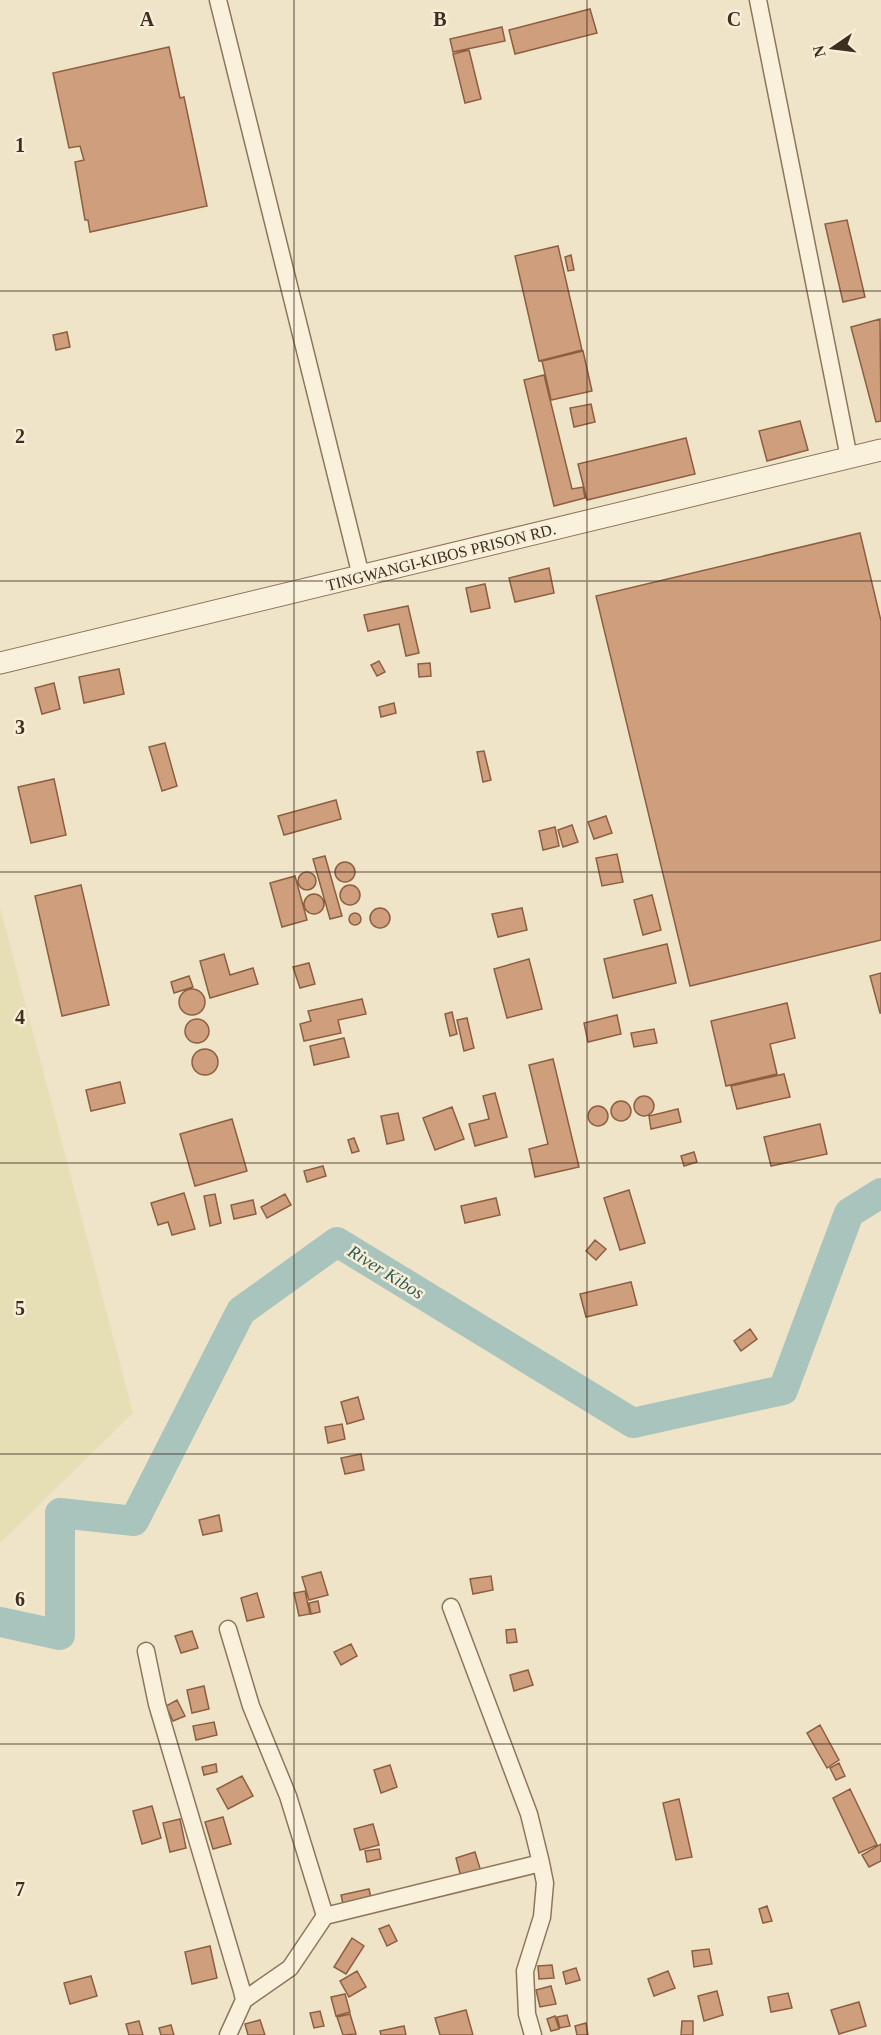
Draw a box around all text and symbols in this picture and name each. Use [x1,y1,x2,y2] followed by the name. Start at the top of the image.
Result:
[140,8,155,30] text: A
[433,8,447,30] text: B
[727,8,741,30] text: C
[803,18,863,78] north arrow
[809,43,829,59] text: N
[15,134,25,156] text: 1
[15,425,25,447] text: 2
[324,520,558,594] street label: TINGWANGI-KIBOS PRISON RD.
[15,716,25,738] text: 3
[15,1006,25,1028] text: 4
[344,1240,428,1303] water label: River Kibos
[15,1297,25,1319] text: 5
[15,1588,25,1610] text: 6
[15,1878,25,1900] text: 7

